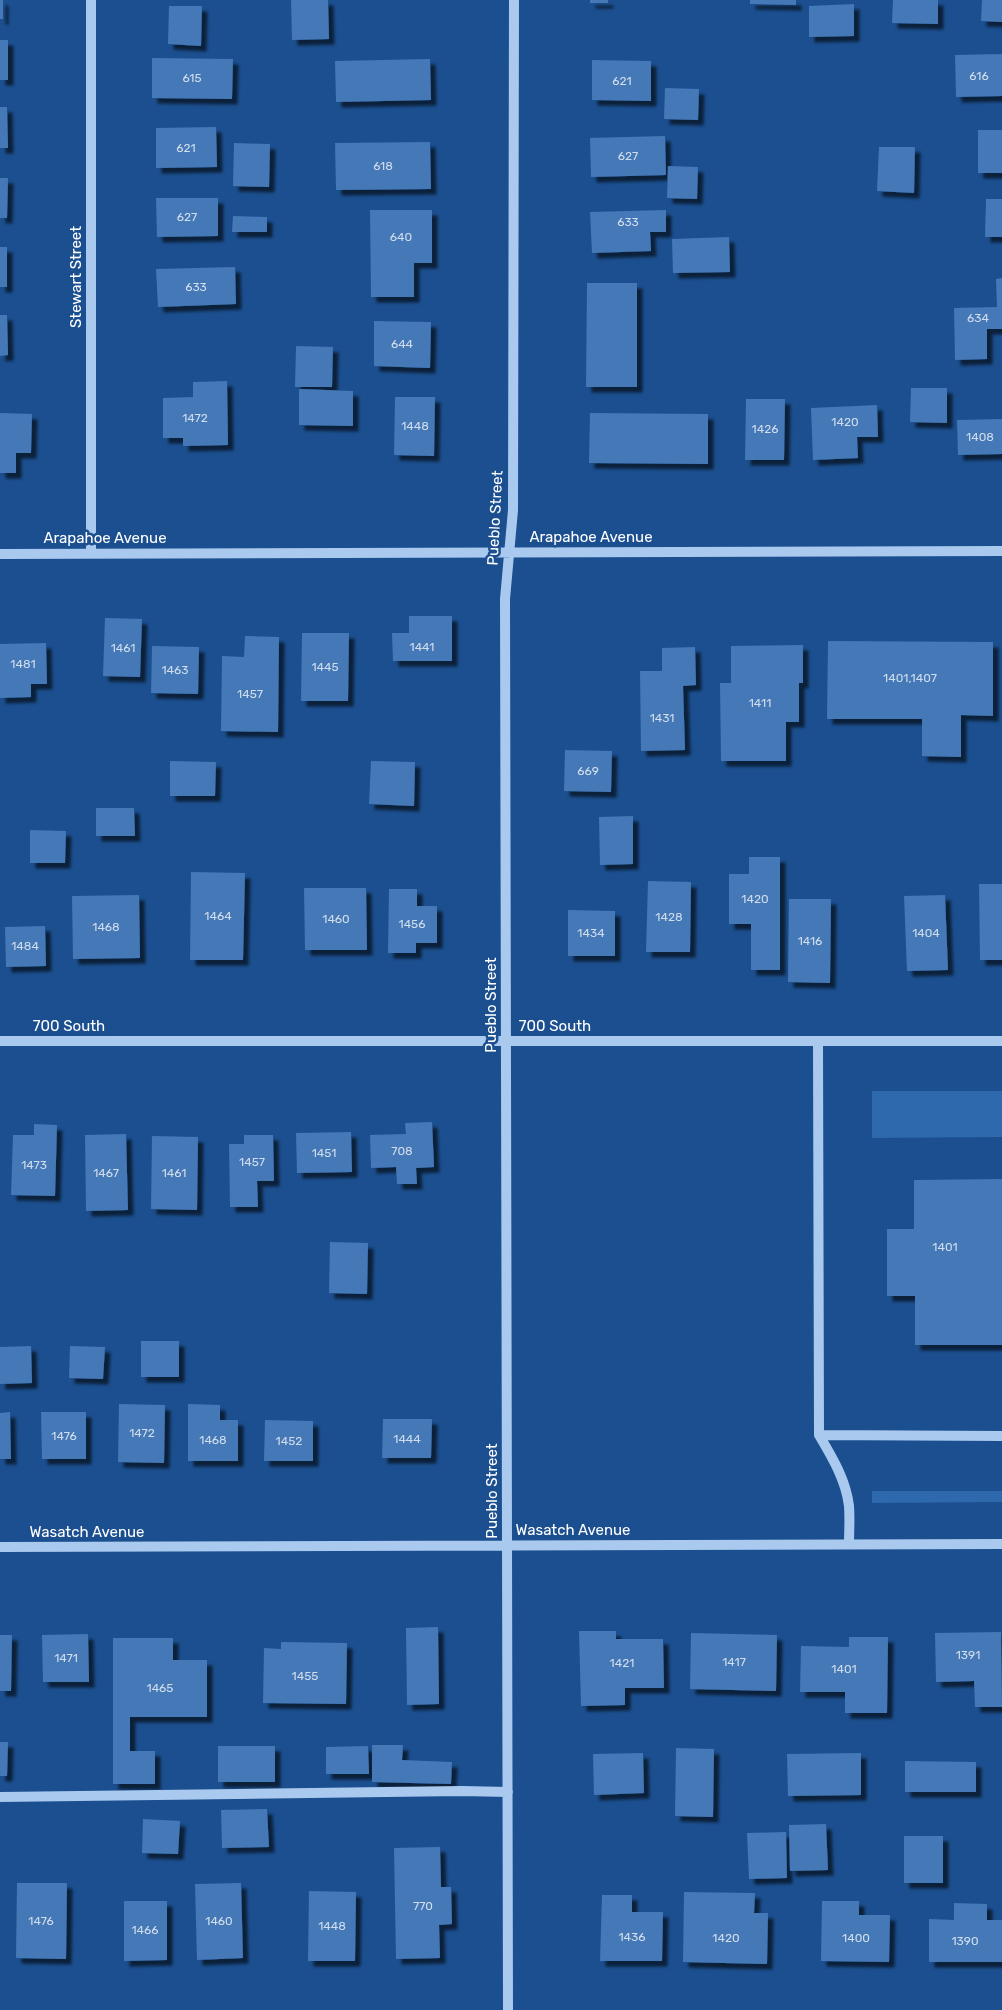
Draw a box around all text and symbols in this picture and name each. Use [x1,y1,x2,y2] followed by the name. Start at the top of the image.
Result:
[969,69,989,83] house number: 616
[182,71,202,85] house number: 615
[612,74,632,88] house number: 621
[176,141,196,155] house number: 621
[618,149,638,163] house number: 627
[373,159,393,173] house number: 618
[177,210,197,224] house number: 627
[617,215,639,229] house number: 633
[67,226,85,328] street label: Stewart Street
[390,230,412,244] house number: 640
[185,280,207,294] house number: 633
[967,311,989,325] house number: 634
[391,337,414,351] house number: 644
[182,411,208,425] house number: 1472
[831,415,859,429] house number: 1420
[401,419,429,433] house number: 1448
[752,422,778,436] house number: 1426
[966,430,994,444] house number: 1408
[484,470,506,566] street label: Pueblo Street
[529,528,653,546] street label: Arapahoe Avenue
[43,529,167,547] street label: Arapahoe Avenue
[410,640,434,654] house number: 1441
[111,641,135,655] house number: 1461
[10,657,36,671] house number: 1481
[311,660,339,674] house number: 1445
[161,663,189,677] house number: 1463
[883,671,937,685] house number: 1401,1407
[237,687,263,701] house number: 1457
[749,696,771,710] house number: 1411
[650,711,674,725] house number: 1431
[577,764,599,778] house number: 669
[741,892,769,906] house number: 1420
[204,909,232,923] house number: 1464
[655,910,683,924] house number: 1428
[322,912,350,926] house number: 1460
[399,917,425,931] house number: 1456
[92,920,120,934] house number: 1468
[577,926,605,940] house number: 1434
[912,926,940,940] house number: 1404
[798,934,822,948] house number: 1416
[11,939,39,953] house number: 1484
[482,957,500,1053] street label: Pueblo Street
[33,1017,105,1035] street label: 700 South
[519,1017,591,1035] street label: 700 South
[391,1144,413,1158] house number: 708
[312,1146,336,1160] house number: 1451
[239,1155,265,1169] house number: 1457
[21,1158,47,1172] house number: 1473
[93,1166,119,1180] house number: 1467
[162,1166,186,1180] house number: 1461
[932,1240,958,1254] house number: 1401
[129,1426,155,1440] house number: 1472
[51,1429,77,1443] house number: 1476
[393,1432,421,1446] house number: 1444
[199,1433,227,1447] house number: 1468
[276,1434,302,1448] house number: 1452
[483,1443,501,1539] street label: Pueblo Street
[516,1521,630,1539] street label: Wasatch Avenue
[30,1523,144,1541] street label: Wasatch Avenue
[956,1648,980,1662] house number: 1391
[54,1651,78,1665] house number: 1471
[722,1655,746,1669] house number: 1417
[610,1656,634,1670] house number: 1421
[831,1662,857,1676] house number: 1401
[292,1669,318,1683] house number: 1455
[147,1681,173,1695] house number: 1465
[413,1899,433,1913] house number: 770
[28,1914,54,1928] house number: 1476
[205,1914,233,1928] house number: 1460
[318,1919,346,1933] house number: 1448
[131,1923,159,1937] house number: 1466
[618,1930,646,1944] house number: 1436
[712,1931,740,1945] house number: 1420
[842,1931,870,1945] house number: 1400
[951,1934,979,1948] house number: 1390

